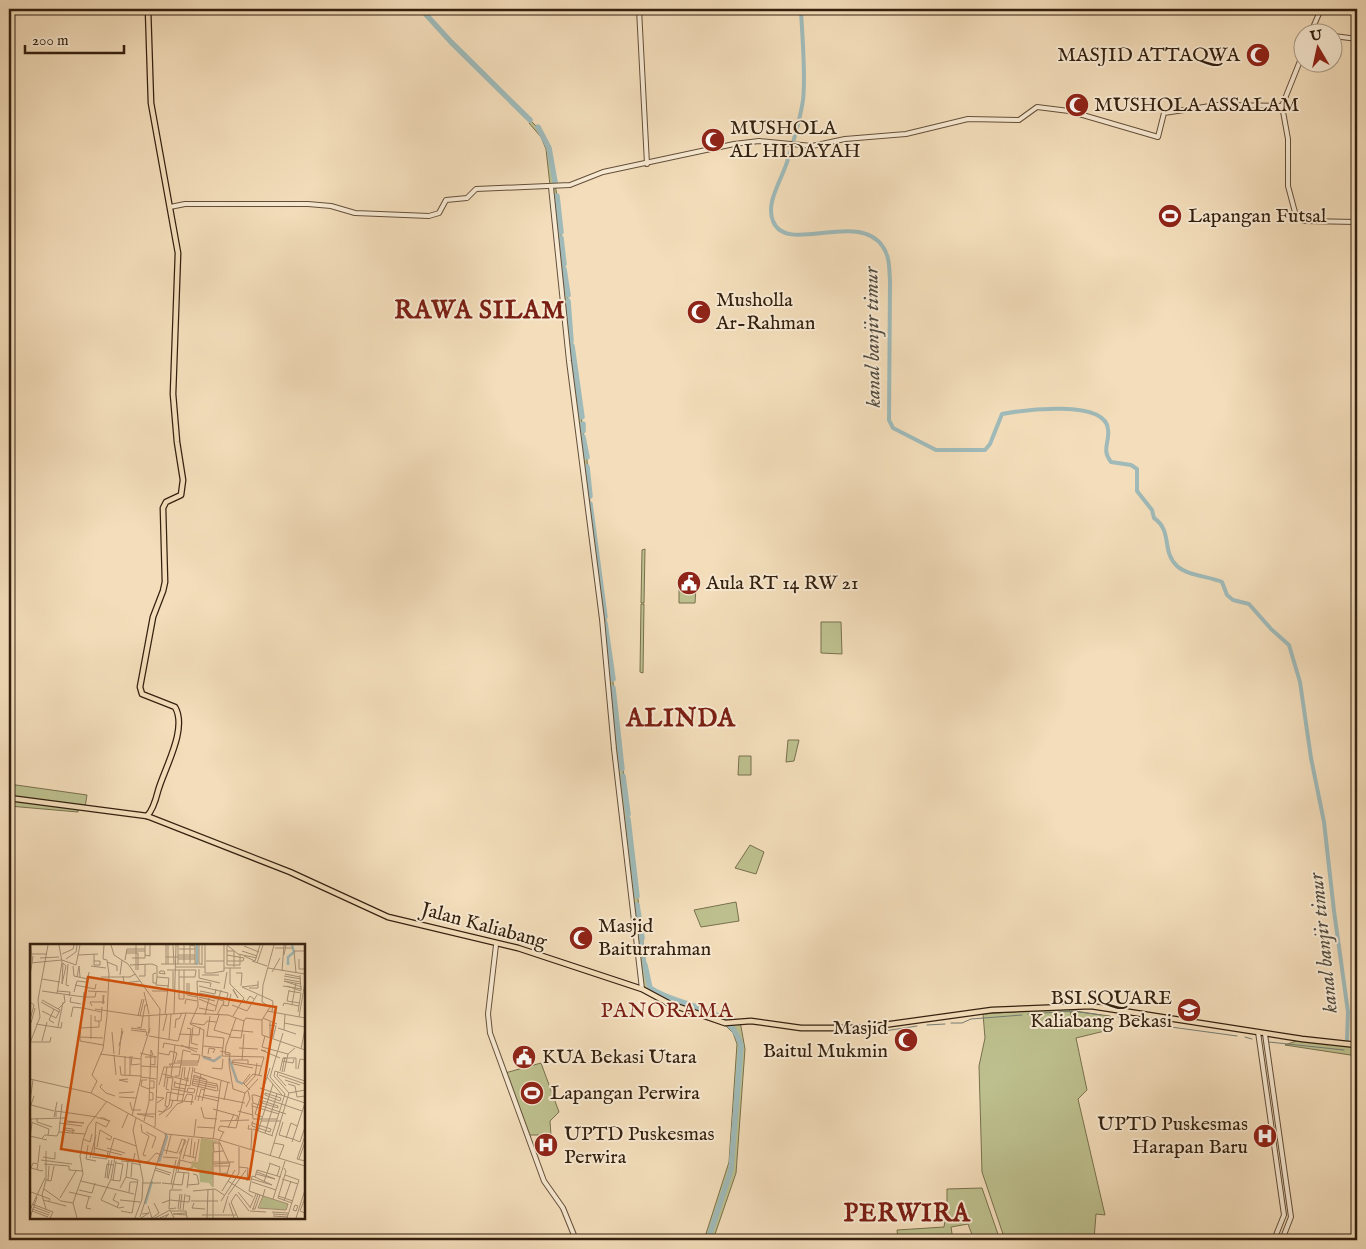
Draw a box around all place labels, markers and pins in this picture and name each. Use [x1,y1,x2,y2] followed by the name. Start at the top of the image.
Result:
[1245,42,1271,68] mosque icon: MASJID ATTAQWA
[1057,43,1240,68] place label: MASJID ATTAQWA
[1064,92,1090,118] mosque icon: MUSHOLA ASSALAM
[1094,93,1299,118] place label: MUSHOLA ASSALAM
[729,116,861,164] place label: MUSHOLA AL HIDAYAH
[700,127,726,153] mosque icon: MUSHOLA AL HIDAYAH
[1157,203,1183,229] sports icon: Lapangan Futsal
[1188,204,1327,229] place label: Lapangan Futsal
[715,288,816,336] place label: Musholla Ar-Rahman
[686,299,712,325] mosque icon: Musholla Ar-Rahman
[676,570,702,596] public building icon: Aula RT 14 RW 21
[705,571,858,596] place label: Aula RT 14 RW 21
[598,914,711,962] place label: Masjid Baiturrahman
[568,925,594,951] mosque icon: Masjid Baiturrahman
[1030,986,1172,1034] place label: BSI SQUARE Kaliabang Bekasi
[1176,997,1202,1023] school or university icon: BSI SQUARE Kaliabang Bekasi
[763,1016,888,1064] place label: Masjid Baitul Mukmin
[893,1027,919,1053] mosque icon: Masjid Baitul Mukmin
[511,1044,537,1070] public building icon: KUA Bekasi Utara
[542,1045,697,1070] place label: KUA Bekasi Utara
[519,1080,545,1106] sports icon: Lapangan Perwira
[550,1081,700,1106] place label: Lapangan Perwira
[1097,1112,1248,1160] place label: UPTD Puskesmas Harapan Baru
[564,1122,715,1170] place label: UPTD Puskesmas Perwira
[1252,1123,1278,1149] hospital icon: UPTD Puskesmas Harapan Baru
[533,1132,559,1158] hospital icon: UPTD Puskesmas Perwira

